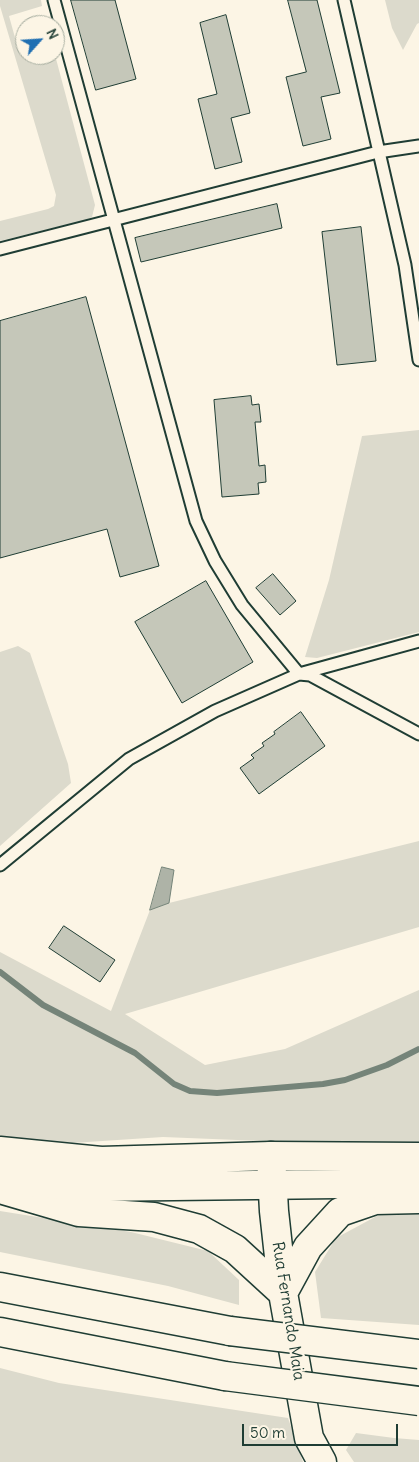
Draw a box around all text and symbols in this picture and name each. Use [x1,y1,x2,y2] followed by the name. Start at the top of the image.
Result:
[15,15,65,65] north arrow
[42,26,63,42] text: N
[268,1240,308,1382] street label: Rua Fernando Maia
[244,1414,400,1446] scale bar
[250,1423,285,1442] text: 50 m

